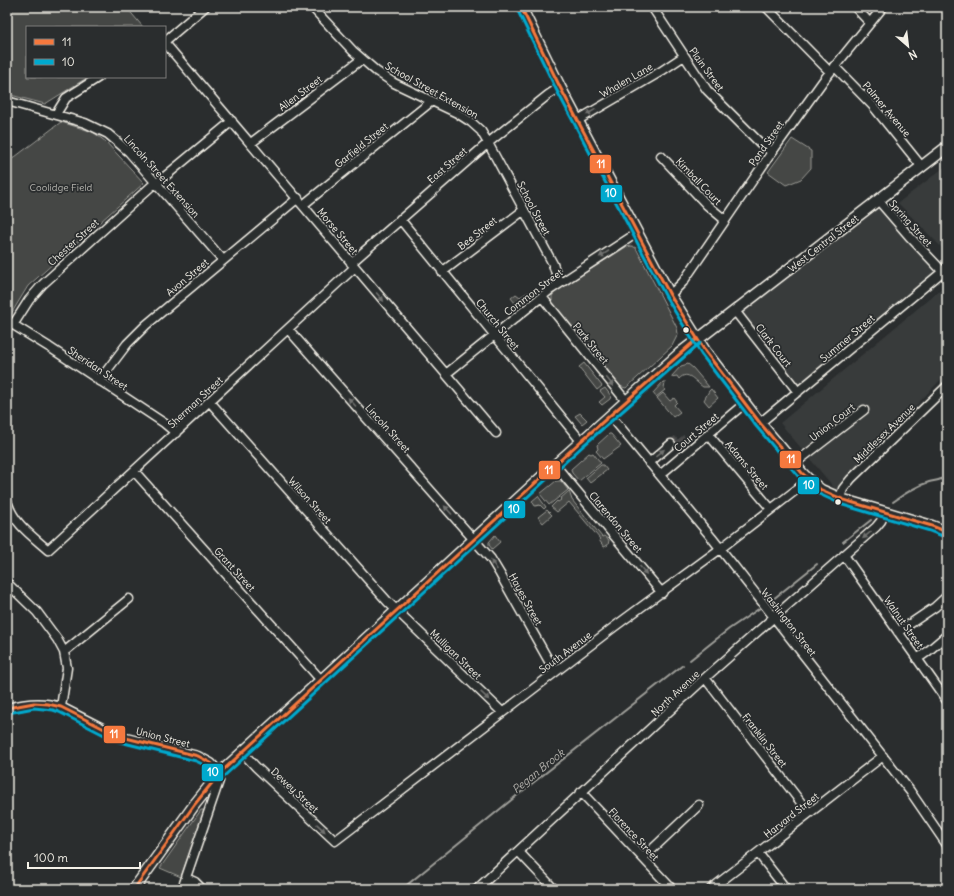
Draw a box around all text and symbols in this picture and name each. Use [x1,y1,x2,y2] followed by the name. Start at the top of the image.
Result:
[26,26,166,78] legend
[888,26,928,66] north arrow
[62,34,72,49] text: 11
[686,45,727,94] street label: Plain Street
[906,47,919,63] text: N
[62,54,75,69] text: 10
[383,59,481,122] street label: School Street Extension
[598,60,655,101] street label: Whalen Lane
[276,72,325,114] street label: Allen Street
[860,79,913,139] street label: Palmer Avenue
[585,109,597,116] one-way arrow
[746,118,787,168] street label: Pond Street
[332,119,391,171] street label: Garfield Street
[121,132,202,221] street label: Lincoln Street Extension
[425,144,470,186] street label: East Street
[589,154,612,174] line badge: 11
[673,155,725,208] street label: Kimball Court
[597,157,605,171] text: 11
[514,179,553,238] street label: School Street
[30,181,93,194] park label: Coolidge Field
[600,184,623,203] line badge: 10
[605,186,617,200] text: 10
[886,197,935,250] street label: Spring Street
[314,205,361,258] street label: Morse Street
[785,211,862,275] street label: West Central Street
[455,214,500,253] street label: Bee Street
[45,216,102,269] street label: Chester Street
[599,250,609,258] one-way arrow
[163,255,212,299] street label: Avon Street
[501,266,566,319] street label: Common Street
[376,292,385,302] one-way arrow
[473,296,523,353] street label: Church Street
[817,311,878,365] street label: Summer Street
[570,320,612,367] street label: Park Street
[753,321,795,370] street label: Clark Court
[681,325,691,335] unlabelled marker
[65,344,131,394] street label: Sheridan Street
[165,373,226,431] street label: Sherman Street
[606,377,614,388] one-way arrow
[348,397,357,408] one-way arrow
[807,400,858,444] street label: Union Court
[362,401,413,456] street label: Lincoln Street
[851,401,918,466] street label: Middlesex Avenue
[671,409,722,455] street label: Court Street
[722,438,771,493] street label: Adams Street
[655,449,666,458] one-way arrow
[779,450,802,469] line badge: 11
[787,452,795,466] text: 11
[538,460,561,480] line badge: 11
[545,463,553,477] text: 11
[285,474,334,527] street label: Wilson Street
[797,476,820,495] line badge: 10
[803,478,815,492] text: 10
[586,489,645,556] street label: Clarendon Street
[833,497,843,507] unlabelled marker
[503,500,526,519] line badge: 10
[508,502,520,516] text: 10
[443,505,453,515] one-way arrow
[862,531,872,540] one-way arrow
[211,545,258,595] street label: Grant Street
[490,559,498,570] one-way arrow
[639,565,648,575] one-way arrow
[506,571,545,628] street label: Hayes Street
[758,586,819,659] street label: Washington Street
[881,594,927,651] street label: Walnut Street
[427,626,485,683] street label: Mulligan Street
[537,629,594,676] street label: South Avenue
[648,668,702,719] street label: North Avenue
[480,691,490,701] one-way arrow
[739,711,790,770] street label: Franklin Street
[135,724,192,751] street label: Union Street
[103,725,126,744] line badge: 11
[110,727,118,741] text: 11
[509,745,568,796] water label: Pegan Brook
[201,763,224,782] line badge: 10
[207,765,219,779] text: 10
[268,765,322,816] street label: Dewey Street
[761,789,822,841] street label: Harvard Street
[606,805,662,864] street label: Florence Street
[316,824,326,833] one-way arrow
[28,844,140,870] scale bar
[34,850,68,865] text: 100 m

